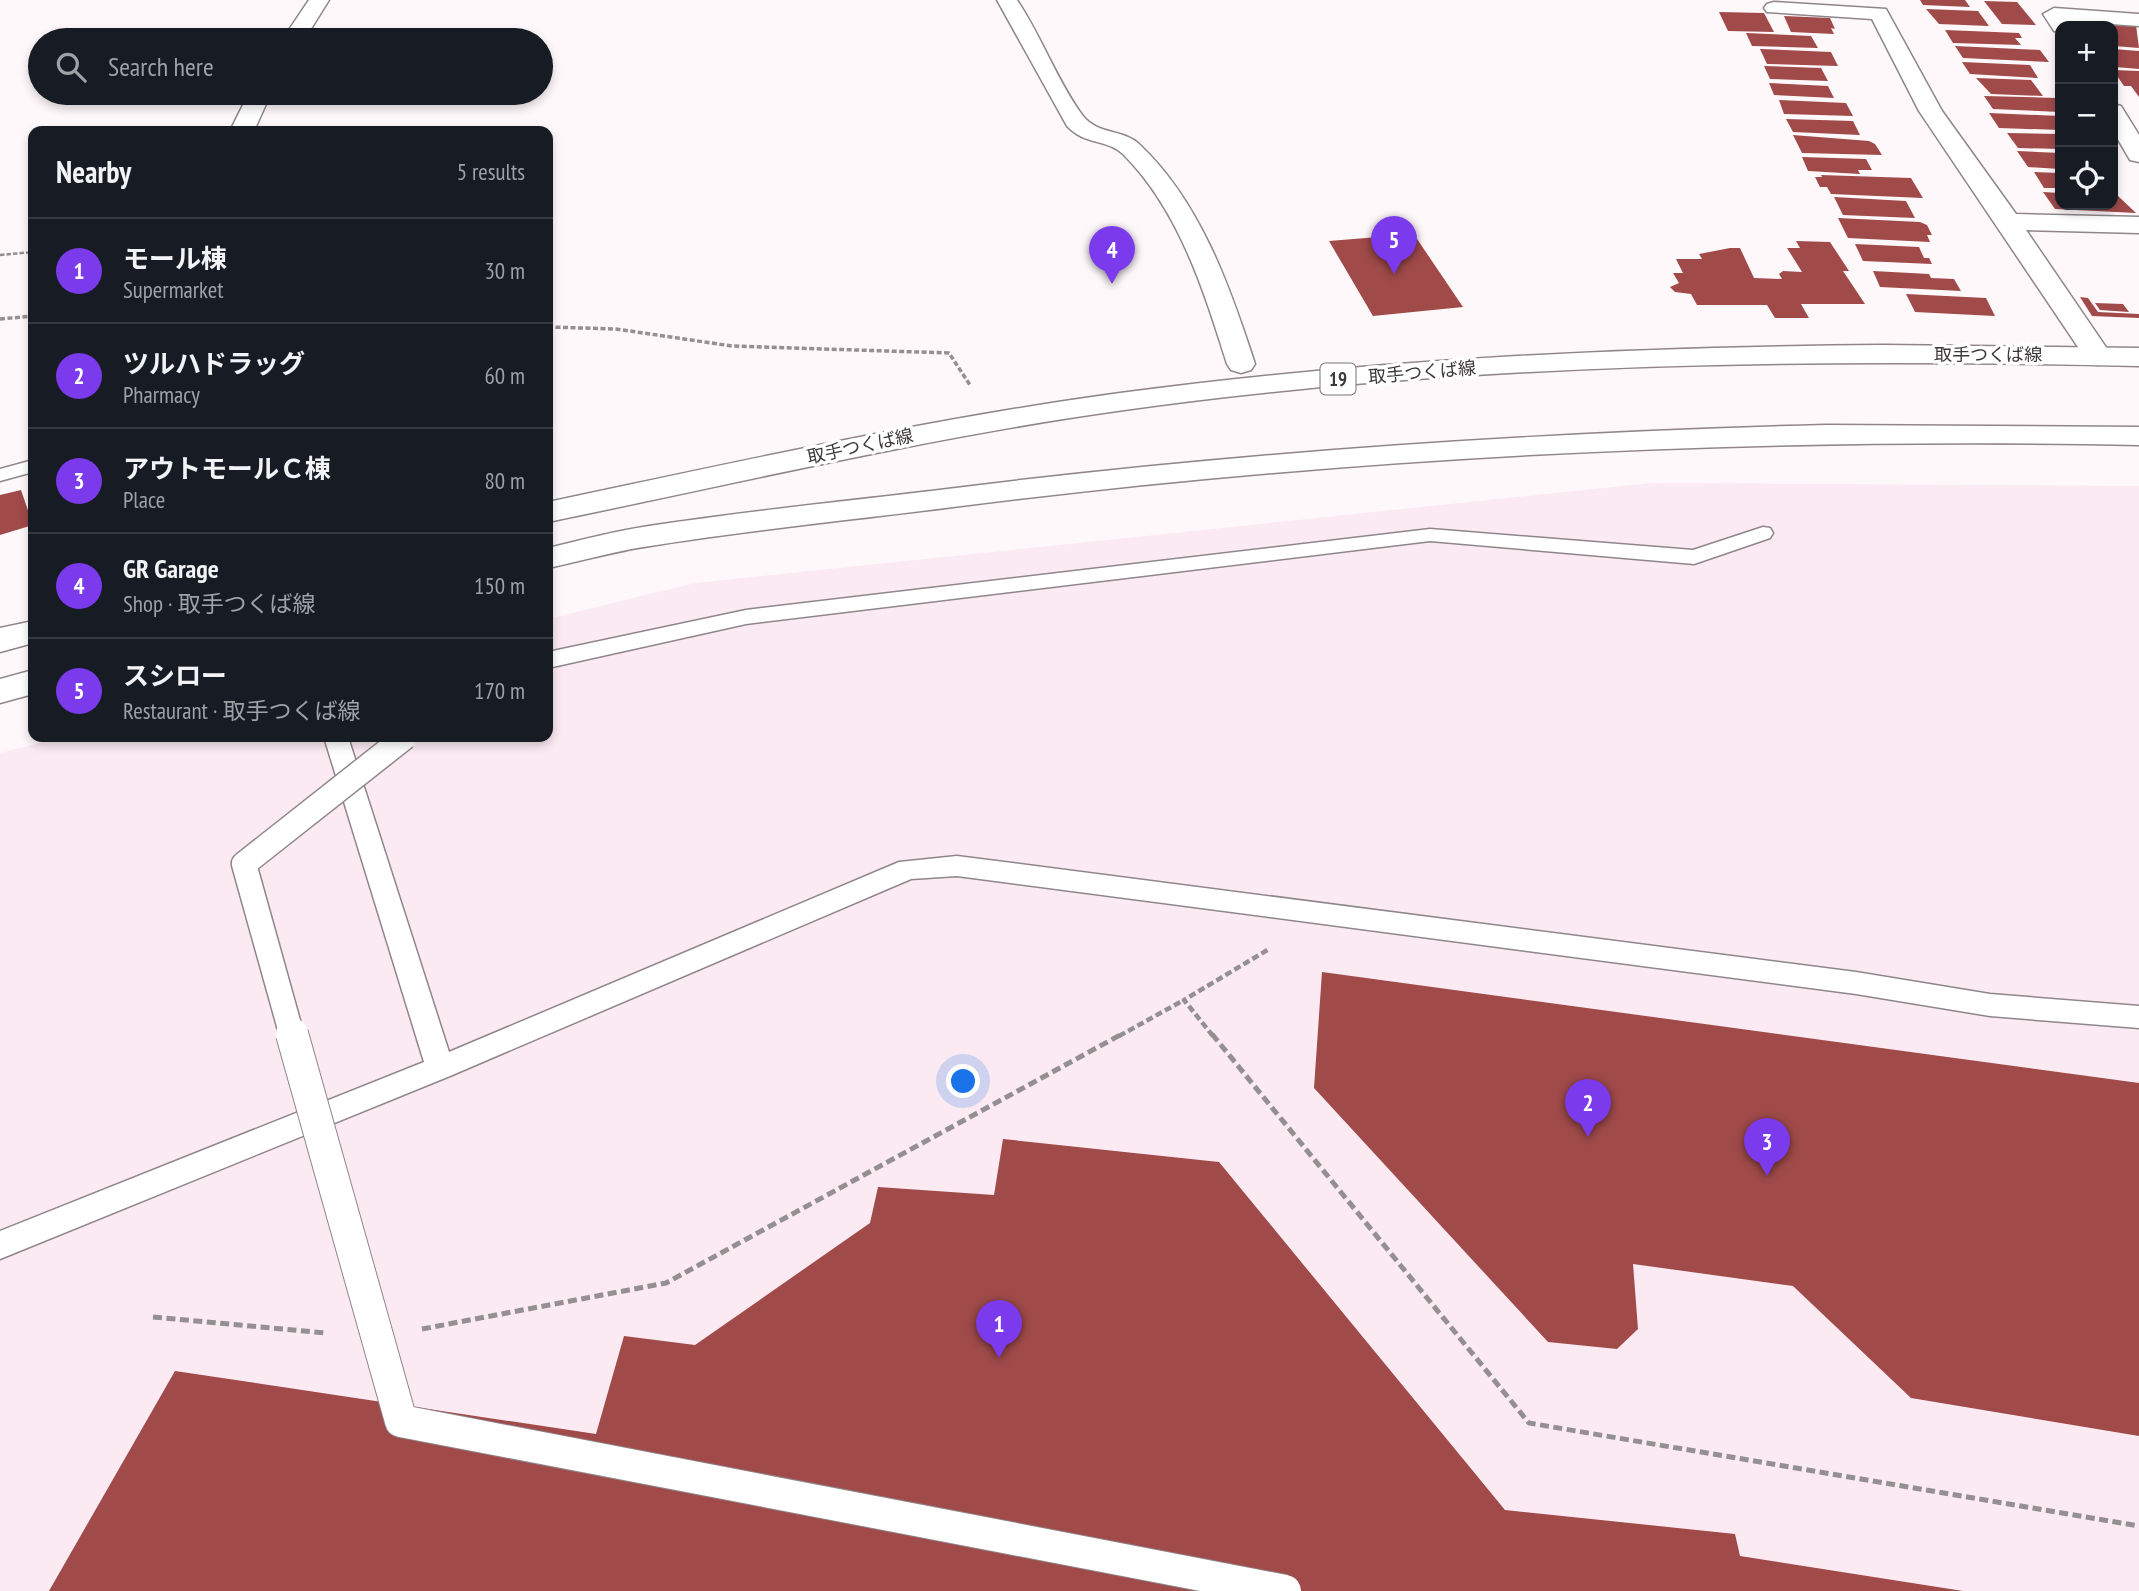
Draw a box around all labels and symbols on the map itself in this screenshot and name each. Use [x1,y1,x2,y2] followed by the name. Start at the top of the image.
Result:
[1371,216,1417,274] pin: 5
[1089,226,1135,284] pin: 4
[1934,343,2042,366] street label: 取手つくば線
[1367,356,1477,388] street label: 取手つくば線
[1320,364,1356,394] road number: 19
[805,424,915,468] street label: 取手つくば線
[946,1064,980,1098] your location
[1565,1079,1611,1137] pin: 2
[1744,1118,1790,1176] pin: 3
[976,1300,1022,1358] pin: 1

